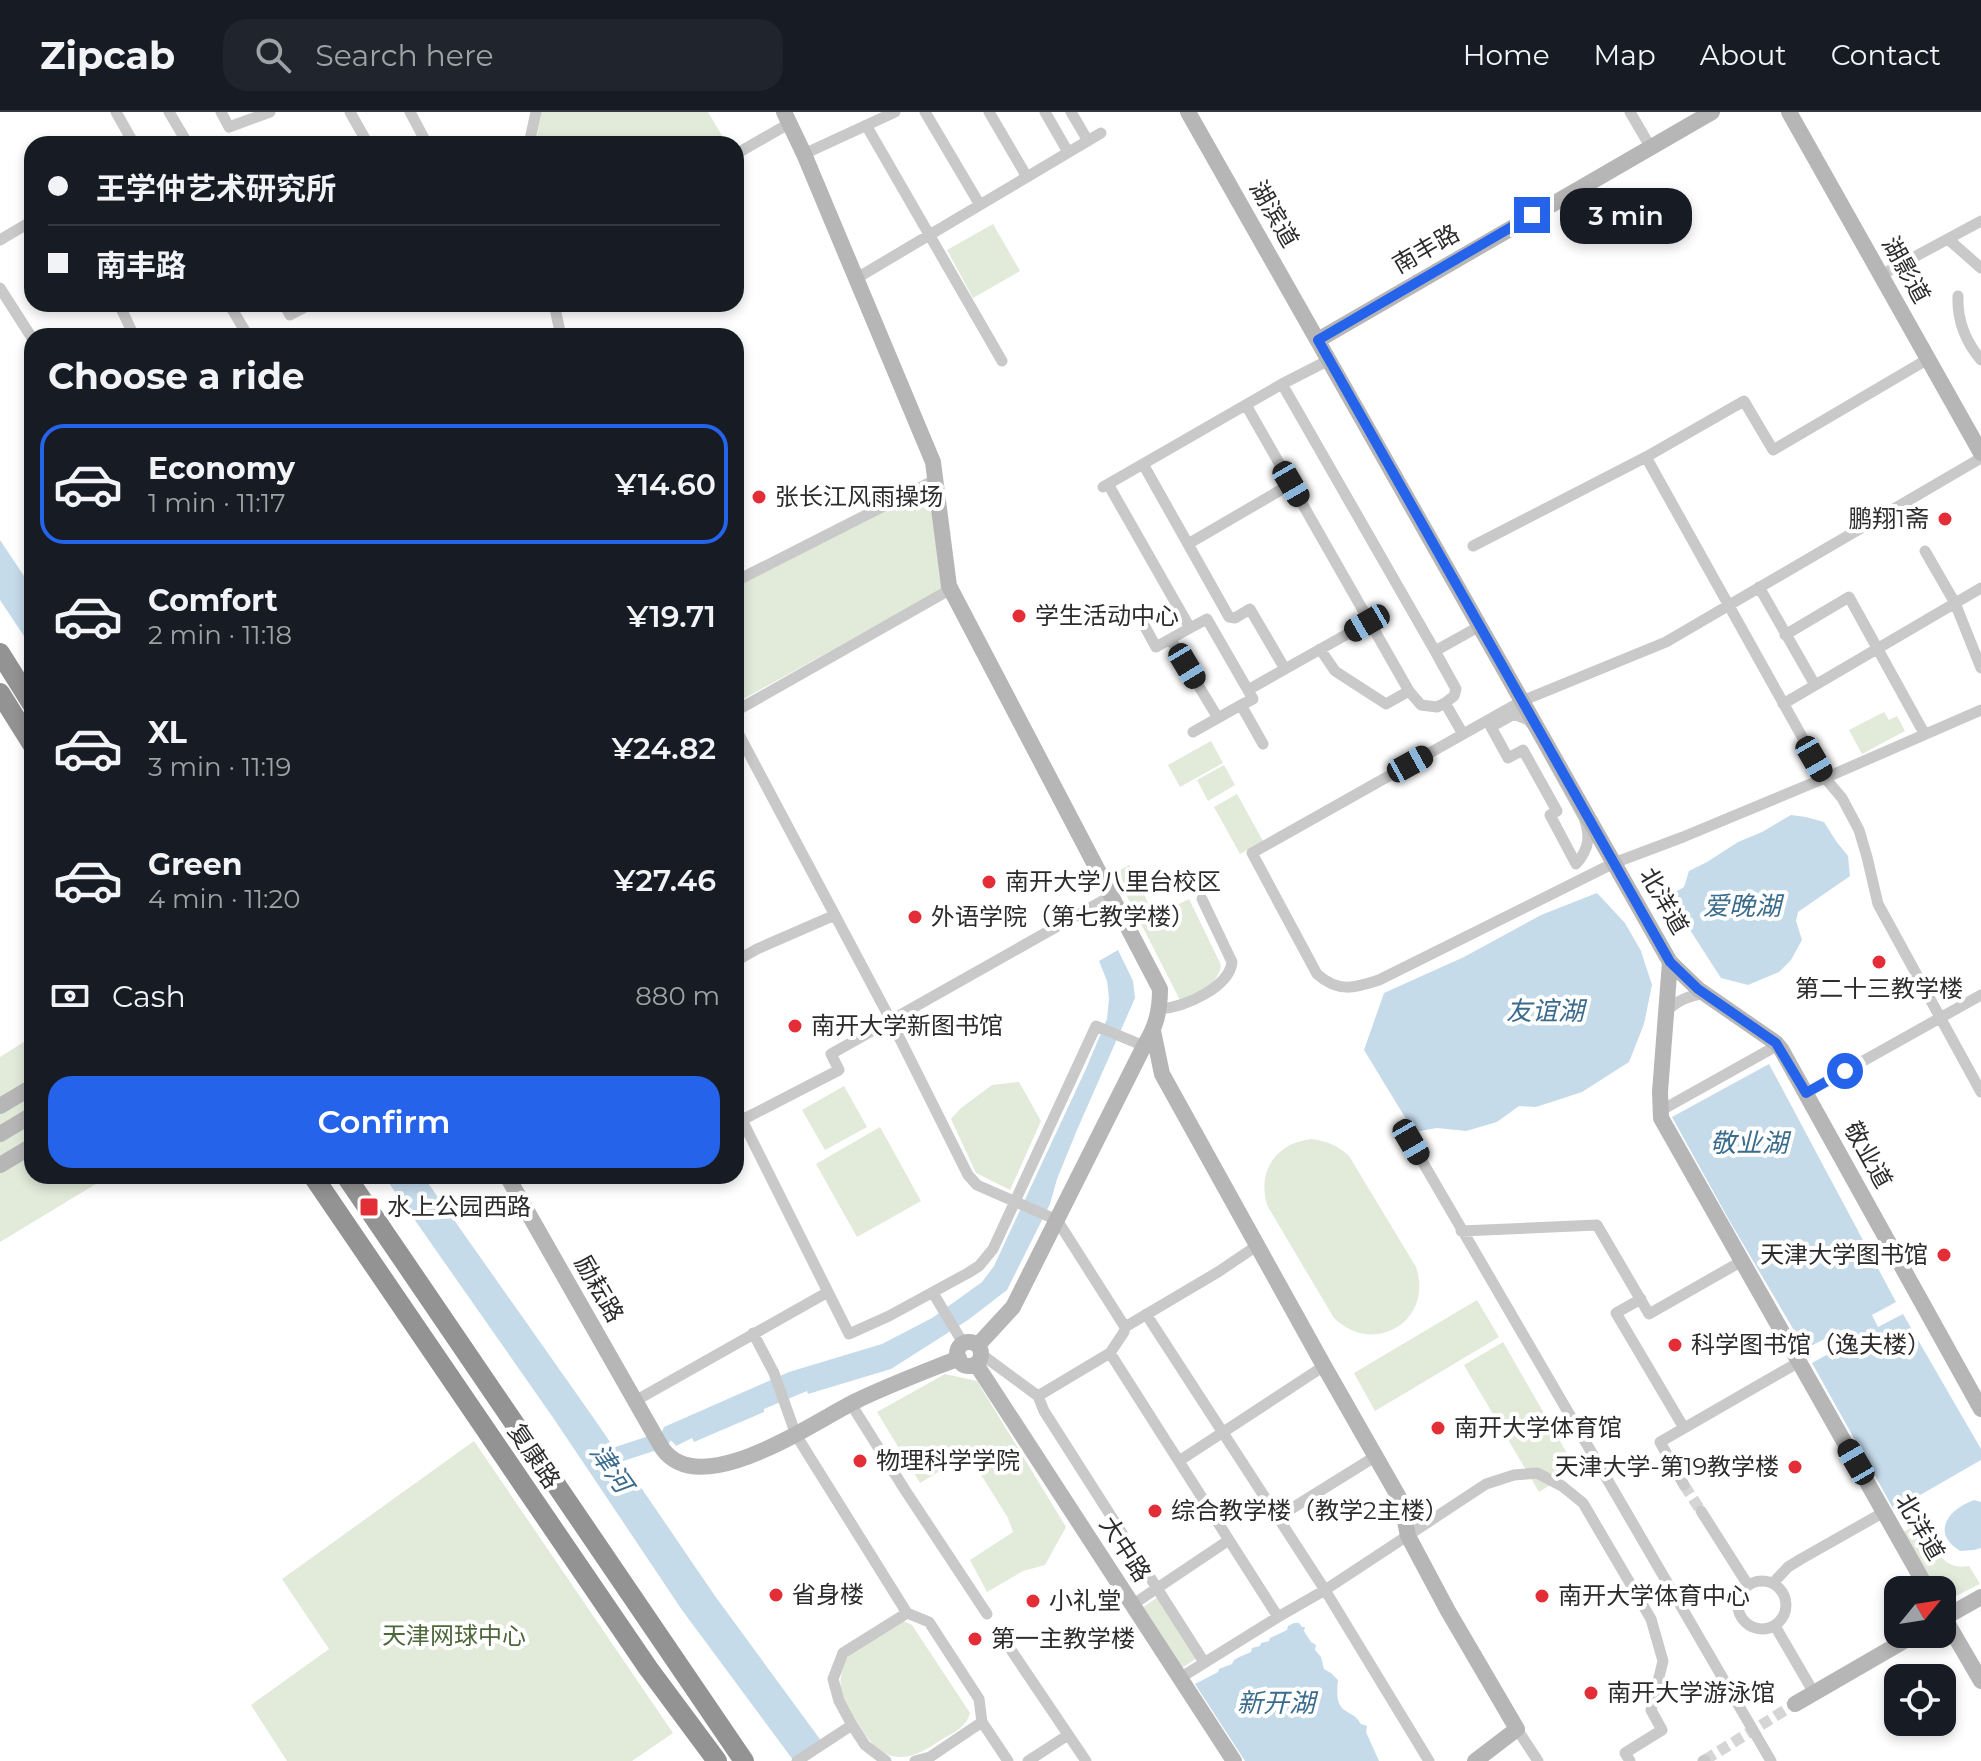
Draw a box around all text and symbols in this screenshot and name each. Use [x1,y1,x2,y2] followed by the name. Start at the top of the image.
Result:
[223,19,783,91] search box
[40,32,175,79] text: Zipcab
[251,33,295,77] icon: search
[315,37,494,74] text: Search here
[1463,38,1550,72] text: Home
[1594,38,1656,72] text: Map
[1700,38,1787,72] text: About
[1831,38,1941,72] text: Contact
[96,170,336,207] text: 王学仲艺术研究所
[1244,175,1305,252] street label: 湖滨道
[1560,187,1692,243] callout: 3 min
[1514,197,1550,233] route end
[1588,200,1664,232] text: 3 min
[1387,218,1464,279] street label: 南丰路
[1876,231,1937,308] street label: 湖影道
[96,247,186,284] text: 南丰路
[48,354,305,398] text: Choose a ride
[52,448,124,520] icon: car
[148,450,295,487] text: Economy
[1269,457,1313,511] car
[615,466,716,503] text: ¥14.60
[775,482,943,511] place label: 张长江风雨操场
[148,487,286,519] text: 1 min · 11:17
[750,488,768,506] marker: 张长江风雨操场
[1848,504,1929,533] place label: 鹏翔1斋
[1936,510,1954,528] marker: 鹏翔1斋
[52,580,124,652] icon: car
[148,582,278,619] text: Comfort
[627,598,716,635] text: ¥19.71
[1035,601,1179,630] place label: 学生活动中心
[1340,601,1394,645] car
[1010,607,1028,625] marker: 学生活动中心
[148,619,292,651] text: 2 min · 11:18
[1164,639,1210,693] car
[52,712,124,784] icon: car
[148,714,187,751] text: XL
[612,730,716,767] text: ¥24.82
[1792,732,1836,786] car
[1383,742,1437,786] car
[148,751,291,783] text: 3 min · 11:19
[52,844,124,916] icon: car
[148,846,242,883] text: Green
[614,862,716,899] text: ¥27.46
[1634,862,1695,939] street label: 北洋道
[1005,867,1221,896] place label: 南开大学八里台校区
[980,873,998,891] marker: 南开大学八里台校区
[148,883,301,915] text: 4 min · 11:20
[1703,890,1785,922] water label: 爱晚湖
[931,902,1195,931] place label: 外语学院（第七教学楼）
[906,908,924,926] marker: 外语学院（第七教学楼）
[1870,953,1888,971] marker: 第二十三教学楼
[48,974,92,1018] icon: cash
[1795,974,1963,1003] place label: 第二十三教学楼
[112,978,186,1015] text: Cash
[635,980,720,1012] text: 880 m
[1506,995,1588,1027] water label: 友谊湖
[811,1011,1003,1040] place label: 南开大学新图书馆
[786,1017,804,1035] marker: 南开大学新图书馆
[1827,1053,1863,1089] route start
[48,1076,720,1168] button: Confirm
[1389,1115,1433,1169] car
[1838,1116,1899,1193] street label: 敬业道
[1710,1127,1792,1159] water label: 敬业湖
[387,1192,531,1221] place label: 水上公园西路
[358,1196,380,1218] marker: 水上公园西路
[1760,1240,1928,1269] place label: 天津大学图书馆
[1935,1246,1953,1264] marker: 天津大学图书馆
[569,1250,630,1327] street label: 励耘路
[1691,1330,1931,1359] place label: 科学图书馆（逸夫楼）
[1666,1336,1684,1354] marker: 科学图书馆（逸夫楼）
[1454,1413,1622,1442] place label: 南开大学体育馆
[502,1418,567,1494] street label: 复康路
[1429,1419,1447,1437] marker: 南开大学体育馆
[1834,1435,1878,1489] car
[583,1438,642,1503] water label: 津河
[876,1446,1020,1475] place label: 物理科学学院
[851,1452,869,1470] marker: 物理科学学院
[1555,1452,1779,1481] place label: 天津大学-第19教学楼
[1786,1458,1804,1476] marker: 天津大学-第19教学楼
[1890,1488,1951,1565] street label: 北洋道
[1171,1496,1449,1525] place label: 综合教学楼（教学2主楼）
[1146,1502,1164,1520] marker: 综合教学楼（教学2主楼）
[1094,1511,1157,1587] street label: 大中路
[1884,1576,1956,1648] north arrow
[1884,1576,1956,1736] map controls
[792,1580,864,1609] place label: 省身楼
[1558,1581,1750,1610] place label: 南开大学体育中心
[767,1586,785,1604] marker: 省身楼
[1049,1586,1121,1615] place label: 小礼堂
[1533,1587,1551,1605] marker: 南开大学体育中心
[1024,1592,1042,1610] marker: 小礼堂
[382,1621,526,1650] park label: 天津网球中心
[991,1624,1135,1653] place label: 第一主教学楼
[966,1630,984,1648] marker: 第一主教学楼
[1884,1664,1956,1736] button: locate
[1607,1678,1775,1707] place label: 南开大学游泳馆
[1582,1684,1600,1702] marker: 南开大学游泳馆
[1237,1687,1319,1719] water label: 新开湖

